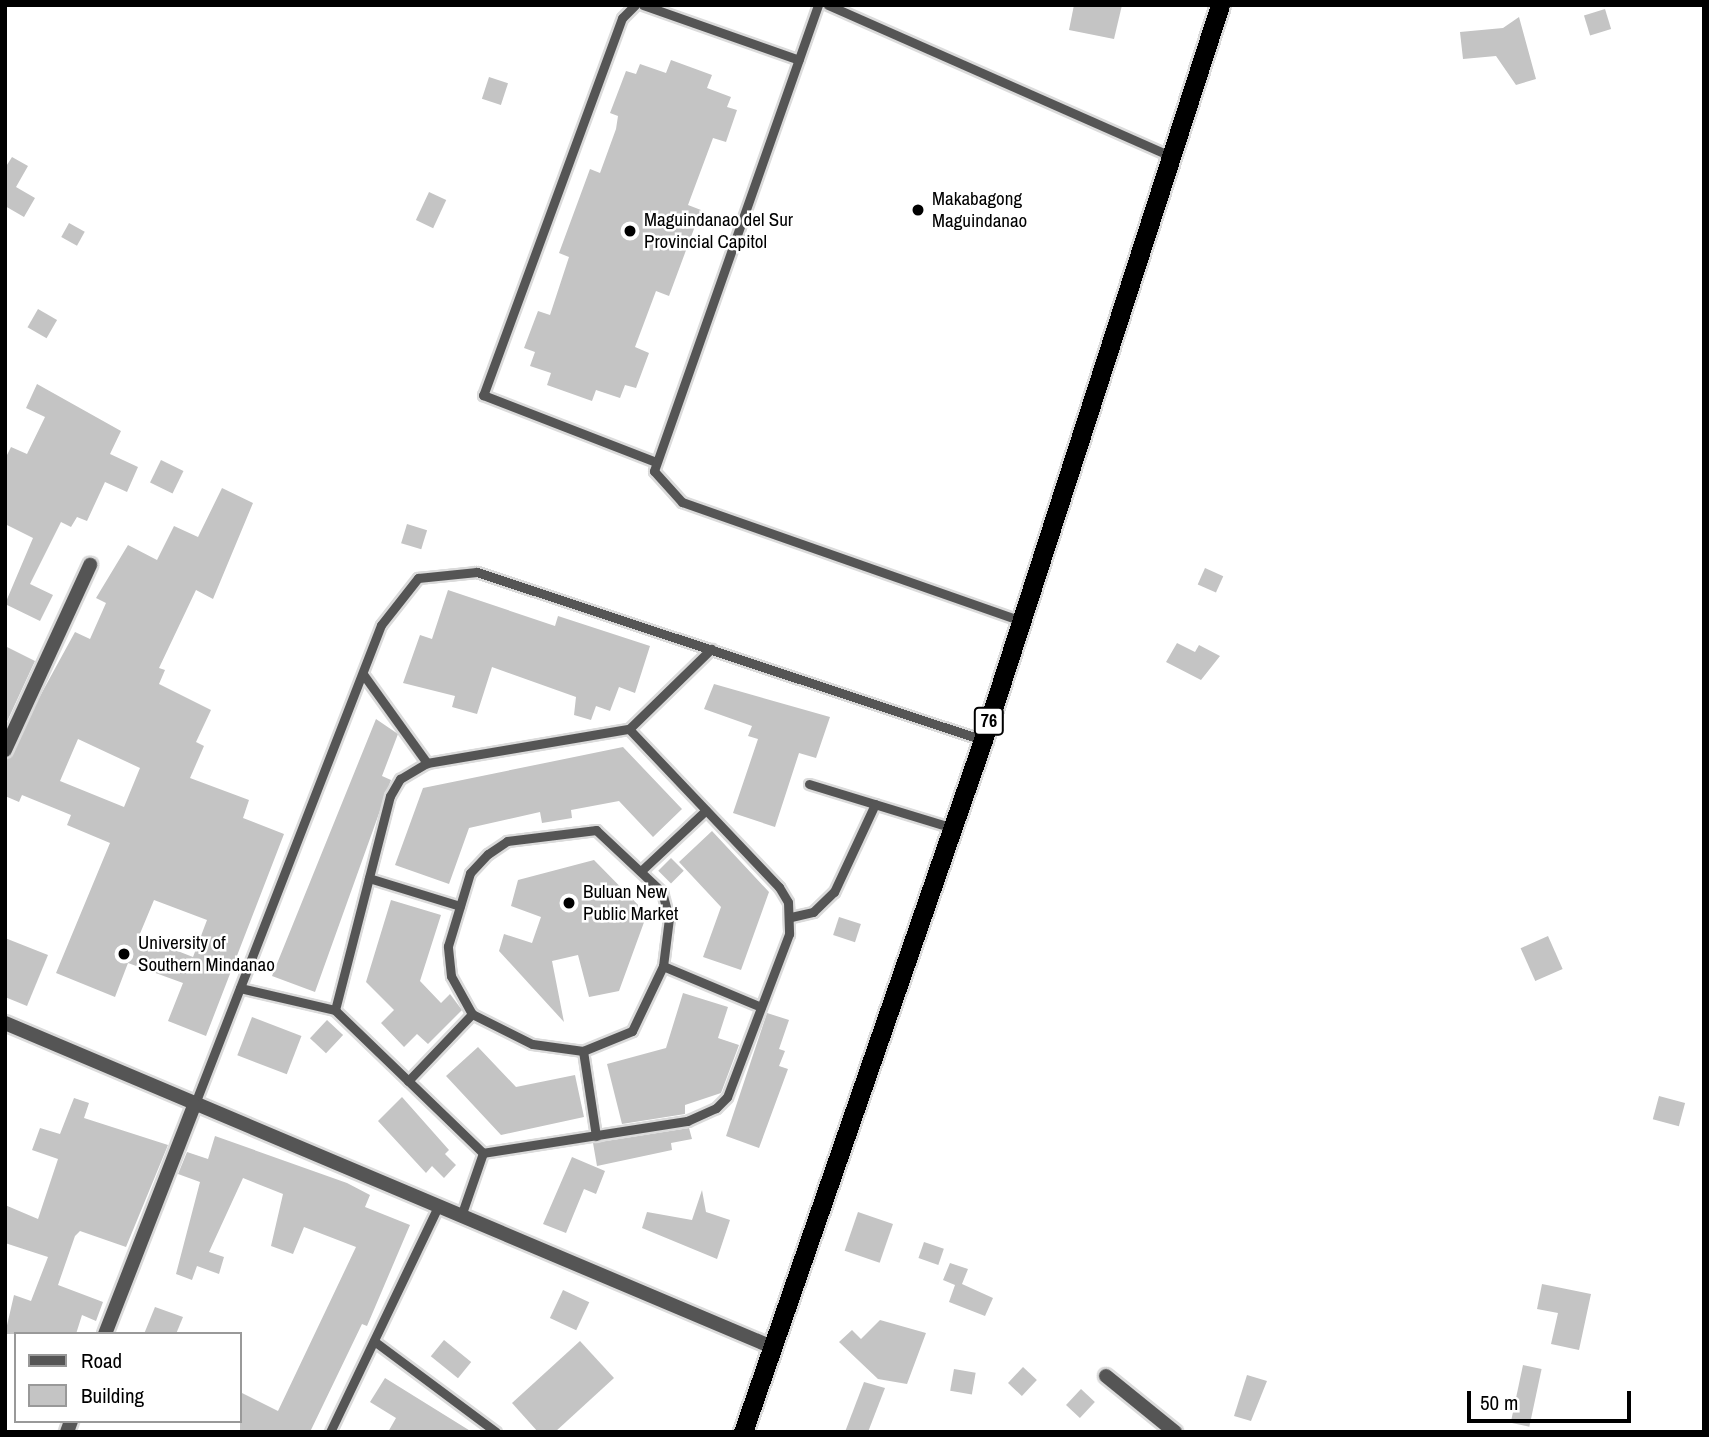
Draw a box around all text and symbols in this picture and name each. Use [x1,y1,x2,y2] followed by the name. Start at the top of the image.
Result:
[932,188,1027,232] place label: Makabagong Maguindanao
[910,202,926,218] marker: Makabagong Maguindanao
[644,209,793,253] place label: Maguindanao del Sur Provincial Capitol
[622,223,638,239] marker: Maguindanao del Sur Provincial Capitol
[973,706,1005,736] road number: 76
[583,881,678,925] place label: Buluan New Public Market
[561,895,577,911] marker: Buluan New Public Market
[138,932,275,976] place label: University of Southern Mindanao
[116,946,132,962] marker: University of Southern Mindanao
[14,1332,242,1423] legend
[81,1346,122,1375] text: Road
[1471,1378,1636,1422] scale bar
[81,1381,144,1410] text: Building
[1480,1388,1518,1417] text: 50 m

